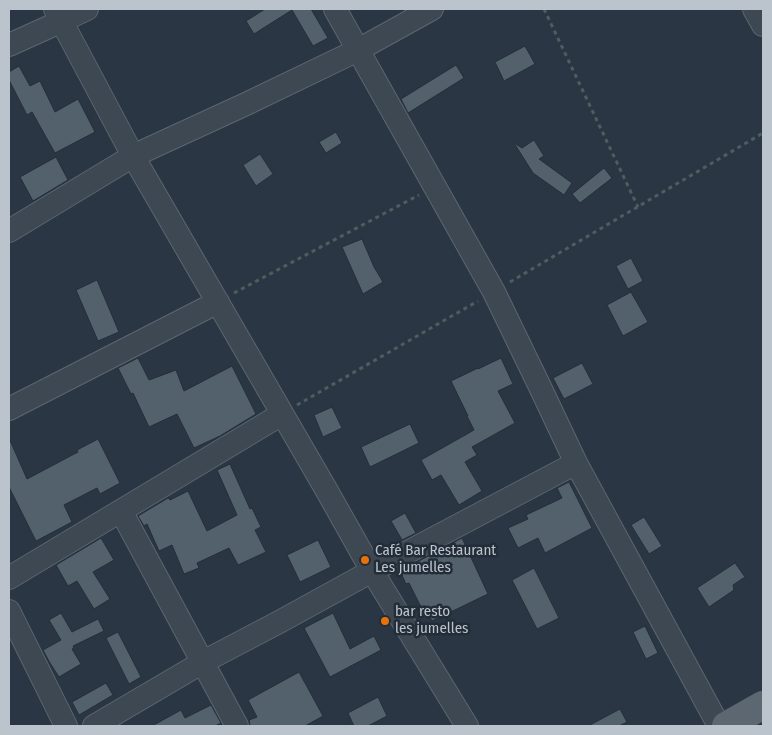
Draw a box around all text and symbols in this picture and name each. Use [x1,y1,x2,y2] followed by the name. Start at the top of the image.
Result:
[375,542,496,577] place label: Café Bar Restaurant Les jumelles
[359,554,371,566] marker: Café Bar Restaurant Les jumelles
[395,603,468,638] place label: bar resto les jumelles
[379,615,391,627] marker: bar resto les jumelles

